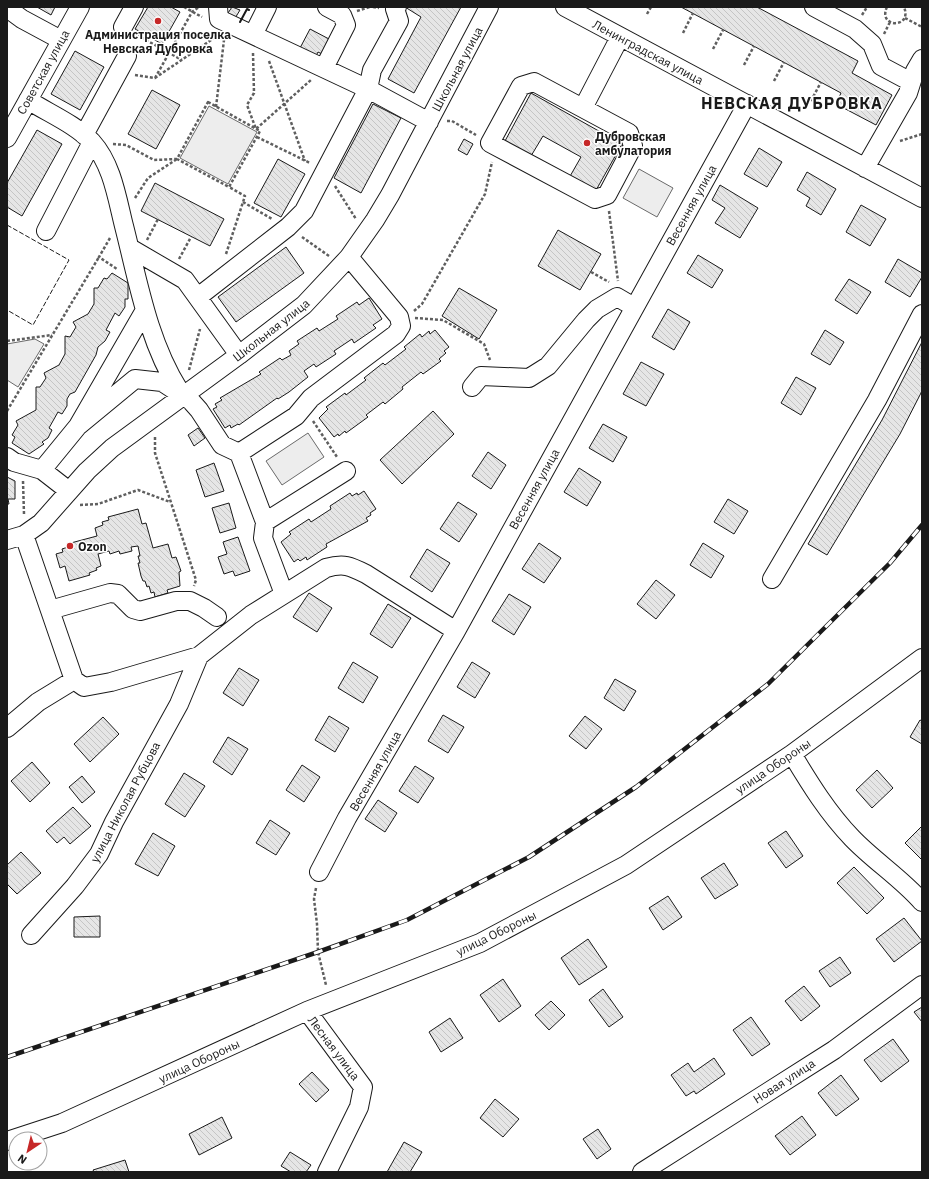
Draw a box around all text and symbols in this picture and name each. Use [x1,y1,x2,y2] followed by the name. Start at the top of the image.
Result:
[153,16,163,26] marker: Администрация поселка Невская Дубровка
[590,16,707,88] street label: Ленинградская улица
[428,24,486,114] street label: Школьная улица
[14,27,73,117] street label: Советская улица
[85,27,231,56] place label: Администрация поселка Невская Дубровка
[701,93,883,113] district label: НЕВСКАЯ ДУБРОВКА
[595,129,672,158] place label: Дубровская амбулатория
[582,138,592,148] marker: Дубровская амбулатория
[663,161,720,248] street label: Весенняя улица
[230,295,313,365] street label: Школьная улица
[506,445,563,532] street label: Весенняя улица
[78,539,107,554] place label: Ozon
[65,541,75,551] marker: Ozon
[346,728,404,814] street label: Весенняя улица
[733,735,813,797] street label: улица Обороны
[87,739,163,865] street label: улица Николая Рубцова
[453,907,539,959] street label: улица Обороны
[305,1013,363,1084] street label: Лесная улица
[156,1036,242,1086] street label: улица Обороны
[750,1055,818,1107] street label: Новая улица
[8,1131,48,1171] north arrow
[15,1151,30,1167] text: N

